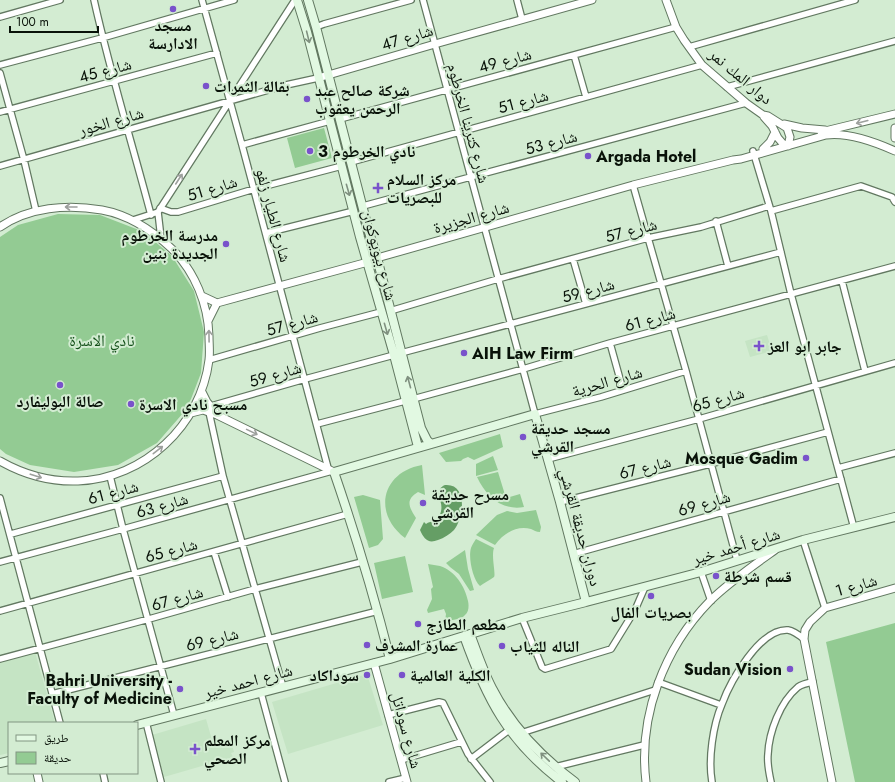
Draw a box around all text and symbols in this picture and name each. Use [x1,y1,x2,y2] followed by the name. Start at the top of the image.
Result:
[168,4,178,14] marker: مسجد الادارسة
[10,8,98,34] scale bar
[16,13,49,31] text: 100 m
[148,14,198,55] place label: مسجد الادارسة
[378,19,436,56] street label: شارع 47
[305,31,312,44] one-way arrow
[476,42,534,79] street label: شارع 49
[703,42,777,110] street label: دوار المك نمر
[76,52,134,89] street label: شارع 45
[441,61,496,186] street label: شارع كترينا الخرطوم
[214,75,289,98] place label: بقالة الثمرات
[315,79,410,120] place label: شركة صالح عبد الرحمن يعقوب
[201,81,211,91] marker: بقالة الثمرات
[495,84,551,119] street label: شارع 51
[302,94,312,104] marker: شركة صالح عبد الرحمن يعقوب
[75,101,146,142] street label: شارع الخور
[856,119,869,126] one-way arrow
[523,125,580,160] street label: شارع 53
[318,140,415,164] place label: نادي الخرطوم 3
[595,145,696,168] place label: Argada Hotel
[305,146,315,156] marker: نادي الخرطوم 3
[583,151,593,161] marker: Argada Hotel
[250,166,297,265] street label: شارع الطيار زلفو
[387,168,456,209] place label: مركز السلام للبصريات
[184,170,240,207] street label: شارع 51
[175,174,183,185] one-way arrow
[372,182,384,194] marker: مركز السلام للبصريات
[345,183,352,196] one-way arrow
[430,196,512,239] street label: شارع الجزيرة
[65,203,78,211] one-way arrow
[356,207,403,303] street label: شارع بيويوكوان
[603,213,660,248] street label: شارع 57
[121,224,218,265] place label: مدرسة الخرطوم الجديدة بنين
[221,239,231,249] marker: مدرسة الخرطوم الجديدة بنين
[559,272,617,309] street label: شارع 59
[622,302,678,337] street label: شارع 61
[264,305,321,342] street label: شارع 57
[383,322,390,335] one-way arrow
[69,329,135,353] park label: نادي الاسرة
[205,330,213,343] one-way arrow
[767,335,842,358] place label: جابر ابو العز
[753,340,765,352] marker: جابر ابو العز
[471,342,573,365] place label: AIH Law Firm
[459,348,469,358] marker: AIH Law Firm
[246,356,304,393] street label: شارع 59
[569,360,645,402] street label: شارع الحرية
[404,375,412,388] one-way arrow
[55,380,65,390] marker: صالة البوليفارد
[689,381,747,418] street label: شارع 65
[17,390,103,413] place label: صالة البوليفارد
[139,393,247,417] place label: مسبح نادي الاسرة
[126,399,136,409] marker: مسبح نادي الاسرة
[531,417,610,459] place label: مسجد حديقة القرشي
[246,428,258,436] one-way arrow
[518,432,528,442] marker: مسجد حديقة القرشي
[153,446,164,454] one-way arrow
[685,447,798,470] place label: Mosque Gadim
[617,450,674,485] street label: شارع 67
[801,453,811,463] marker: Mosque Gadim
[553,466,607,589] street label: دوران حديقة القرشي
[30,472,42,480] one-way arrow
[85,475,141,510] street label: شارع 61
[431,483,509,525] place label: مسرح حديقة القرشي
[675,485,733,522] street label: شارع 69
[133,487,191,524] street label: شارع 63
[418,498,428,508] marker: مسرح حديقة القرشي
[689,522,783,571] street label: شارع أحمد خير
[142,532,200,569] street label: شارع 65
[724,565,792,588] place label: قسم شرطة
[833,569,880,602] street label: شارع 1
[711,571,721,581] marker: قسم شرطة
[149,580,206,617] street label: شارع 67
[646,591,656,601] marker: بصريات الفال
[610,601,692,624] place label: بصريات الفال
[426,613,506,636] place label: مطعم الطازج
[413,619,423,629] marker: مطعم الطازج
[183,622,241,657] street label: شارع 69
[375,634,458,657] place label: عمارة المشرف
[510,635,579,658] place label: الناله للثياب
[362,640,372,650] marker: عمارة المشرف
[497,641,507,651] marker: الناله للثياب
[684,658,782,681] place label: Sudan Vision
[200,659,295,705] street label: شارع احمد خير
[310,664,359,687] place label: سوداكاد
[410,664,491,687] place label: الكلية العالمية
[785,664,795,674] marker: Sudan Vision
[27,669,172,710] place label: Bahri University - Faculty of Medicine
[362,670,372,680] marker: سوداكاد
[397,670,407,680] marker: الكلية العالمية
[175,684,185,694] marker: Bahri University - Faculty of Medicine
[385,689,428,771] street label: شارع سوداتل
[8,722,138,774] legend
[44,729,69,747] text: طريق
[204,729,271,771] place label: مركز المعلم الصحي
[189,743,201,755] marker: مركز المعلم الصحي
[44,749,72,767] text: حديقة
[540,753,550,762] one-way arrow

